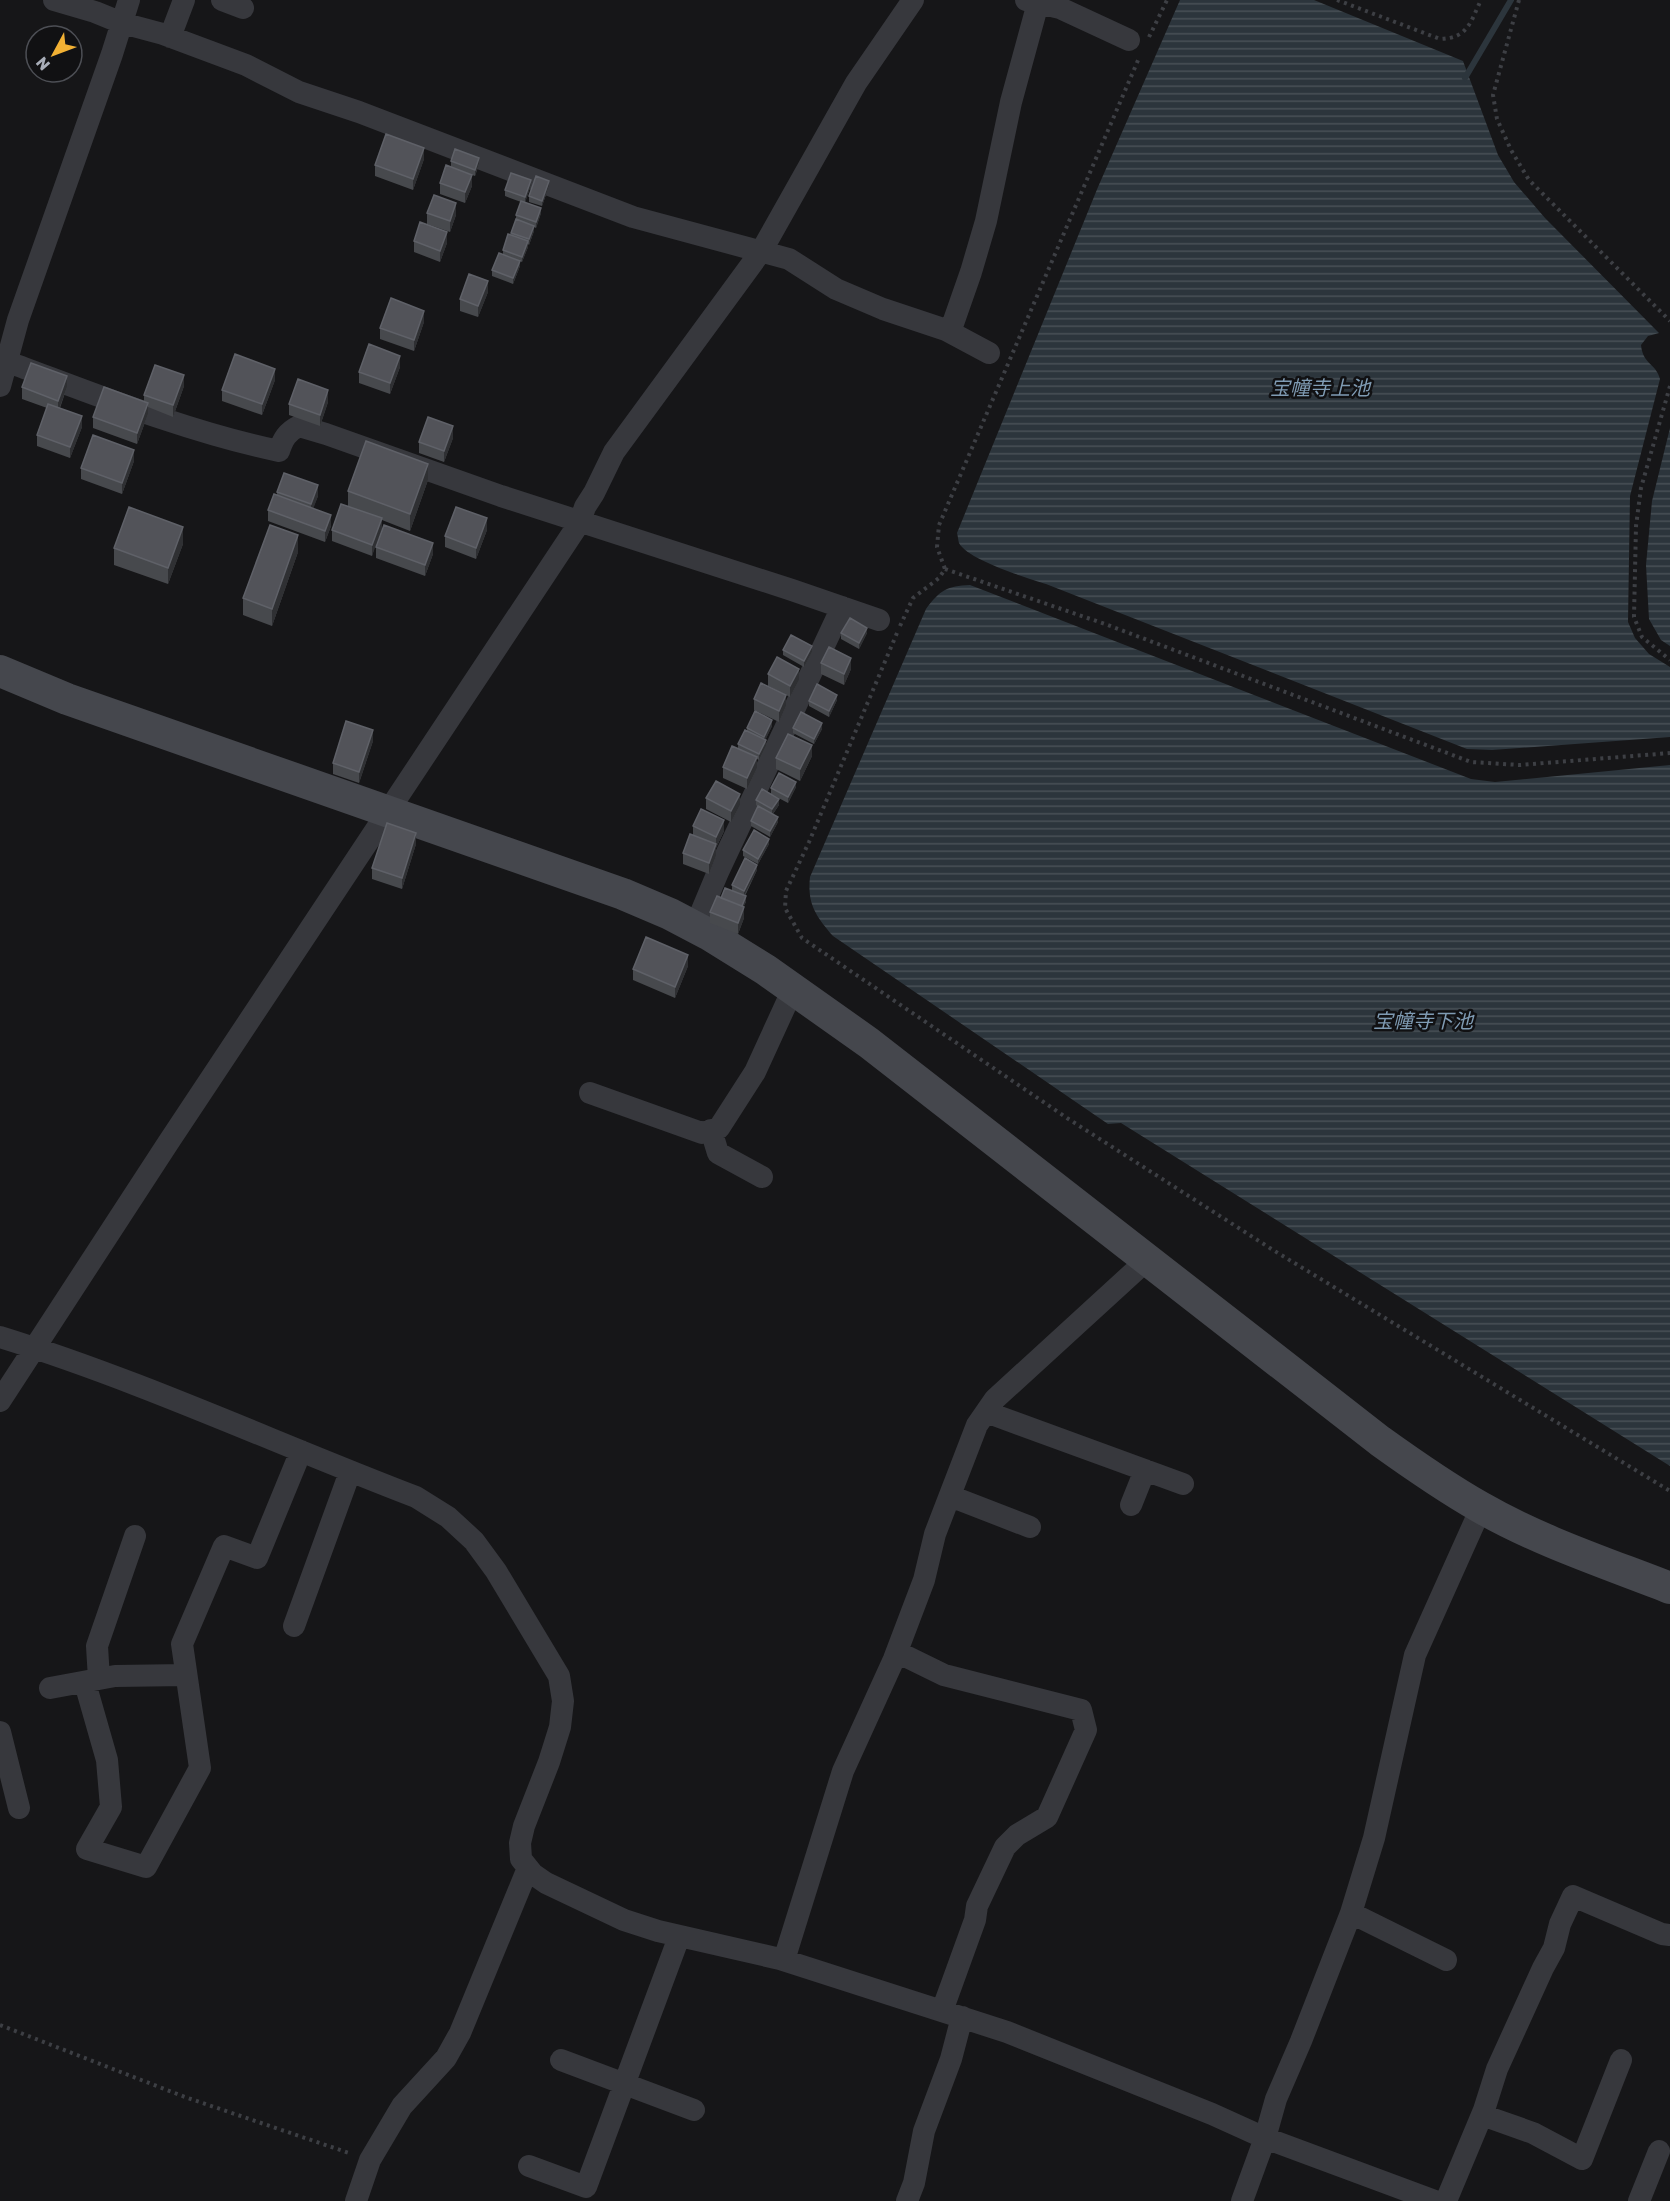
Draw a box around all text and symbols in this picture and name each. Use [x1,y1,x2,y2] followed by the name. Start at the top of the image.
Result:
[24,24,84,84] north arrow
[32,53,54,74] text: N
[1270,376,1372,400] water label: 宝幢寺上池
[1373,1009,1475,1033] water label: 宝幢寺下池

